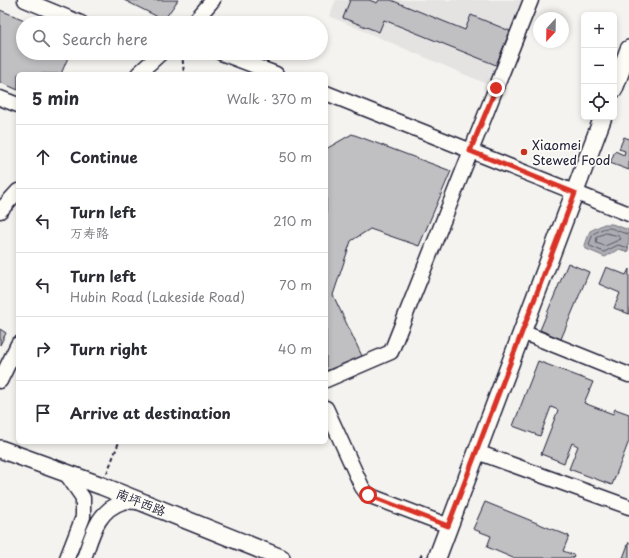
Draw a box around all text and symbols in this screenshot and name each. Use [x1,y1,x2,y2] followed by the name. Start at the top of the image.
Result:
[533,12,569,48] north arrow
[581,12,617,120] map controls
[581,12,617,48] button: +
[16,16,328,60] search box
[30,27,52,49] icon: search
[62,27,148,50] text: Search here
[581,48,617,84] button: −
[487,79,505,97] route end
[581,84,617,120] button: locate
[32,85,79,111] text: 5 min
[227,89,312,108] text: Walk · 370 m
[532,135,611,169] place label: Xiaomei Stewed Food
[70,145,138,168] text: Continue
[32,146,54,168] icon: ahead
[278,147,312,166] text: 50 m
[519,147,529,157] marker: Xiaomei Stewed Food
[70,200,136,223] text: Turn left
[32,210,54,232] icon: left
[273,211,312,230] text: 210 m
[70,223,109,242] text: 万寿路
[70,264,136,287] text: Turn left
[32,274,54,296] icon: left
[279,275,312,294] text: 70 m
[70,287,245,306] text: Hubin Road (Lakeside Road)
[70,337,147,360] text: Turn right
[32,338,54,360] icon: right
[278,339,312,358] text: 40 m
[70,401,231,424] text: Arrive at destination
[32,402,54,424] icon: arrive
[114,483,169,520] street label: 南坪西路
[359,486,377,504] route start

